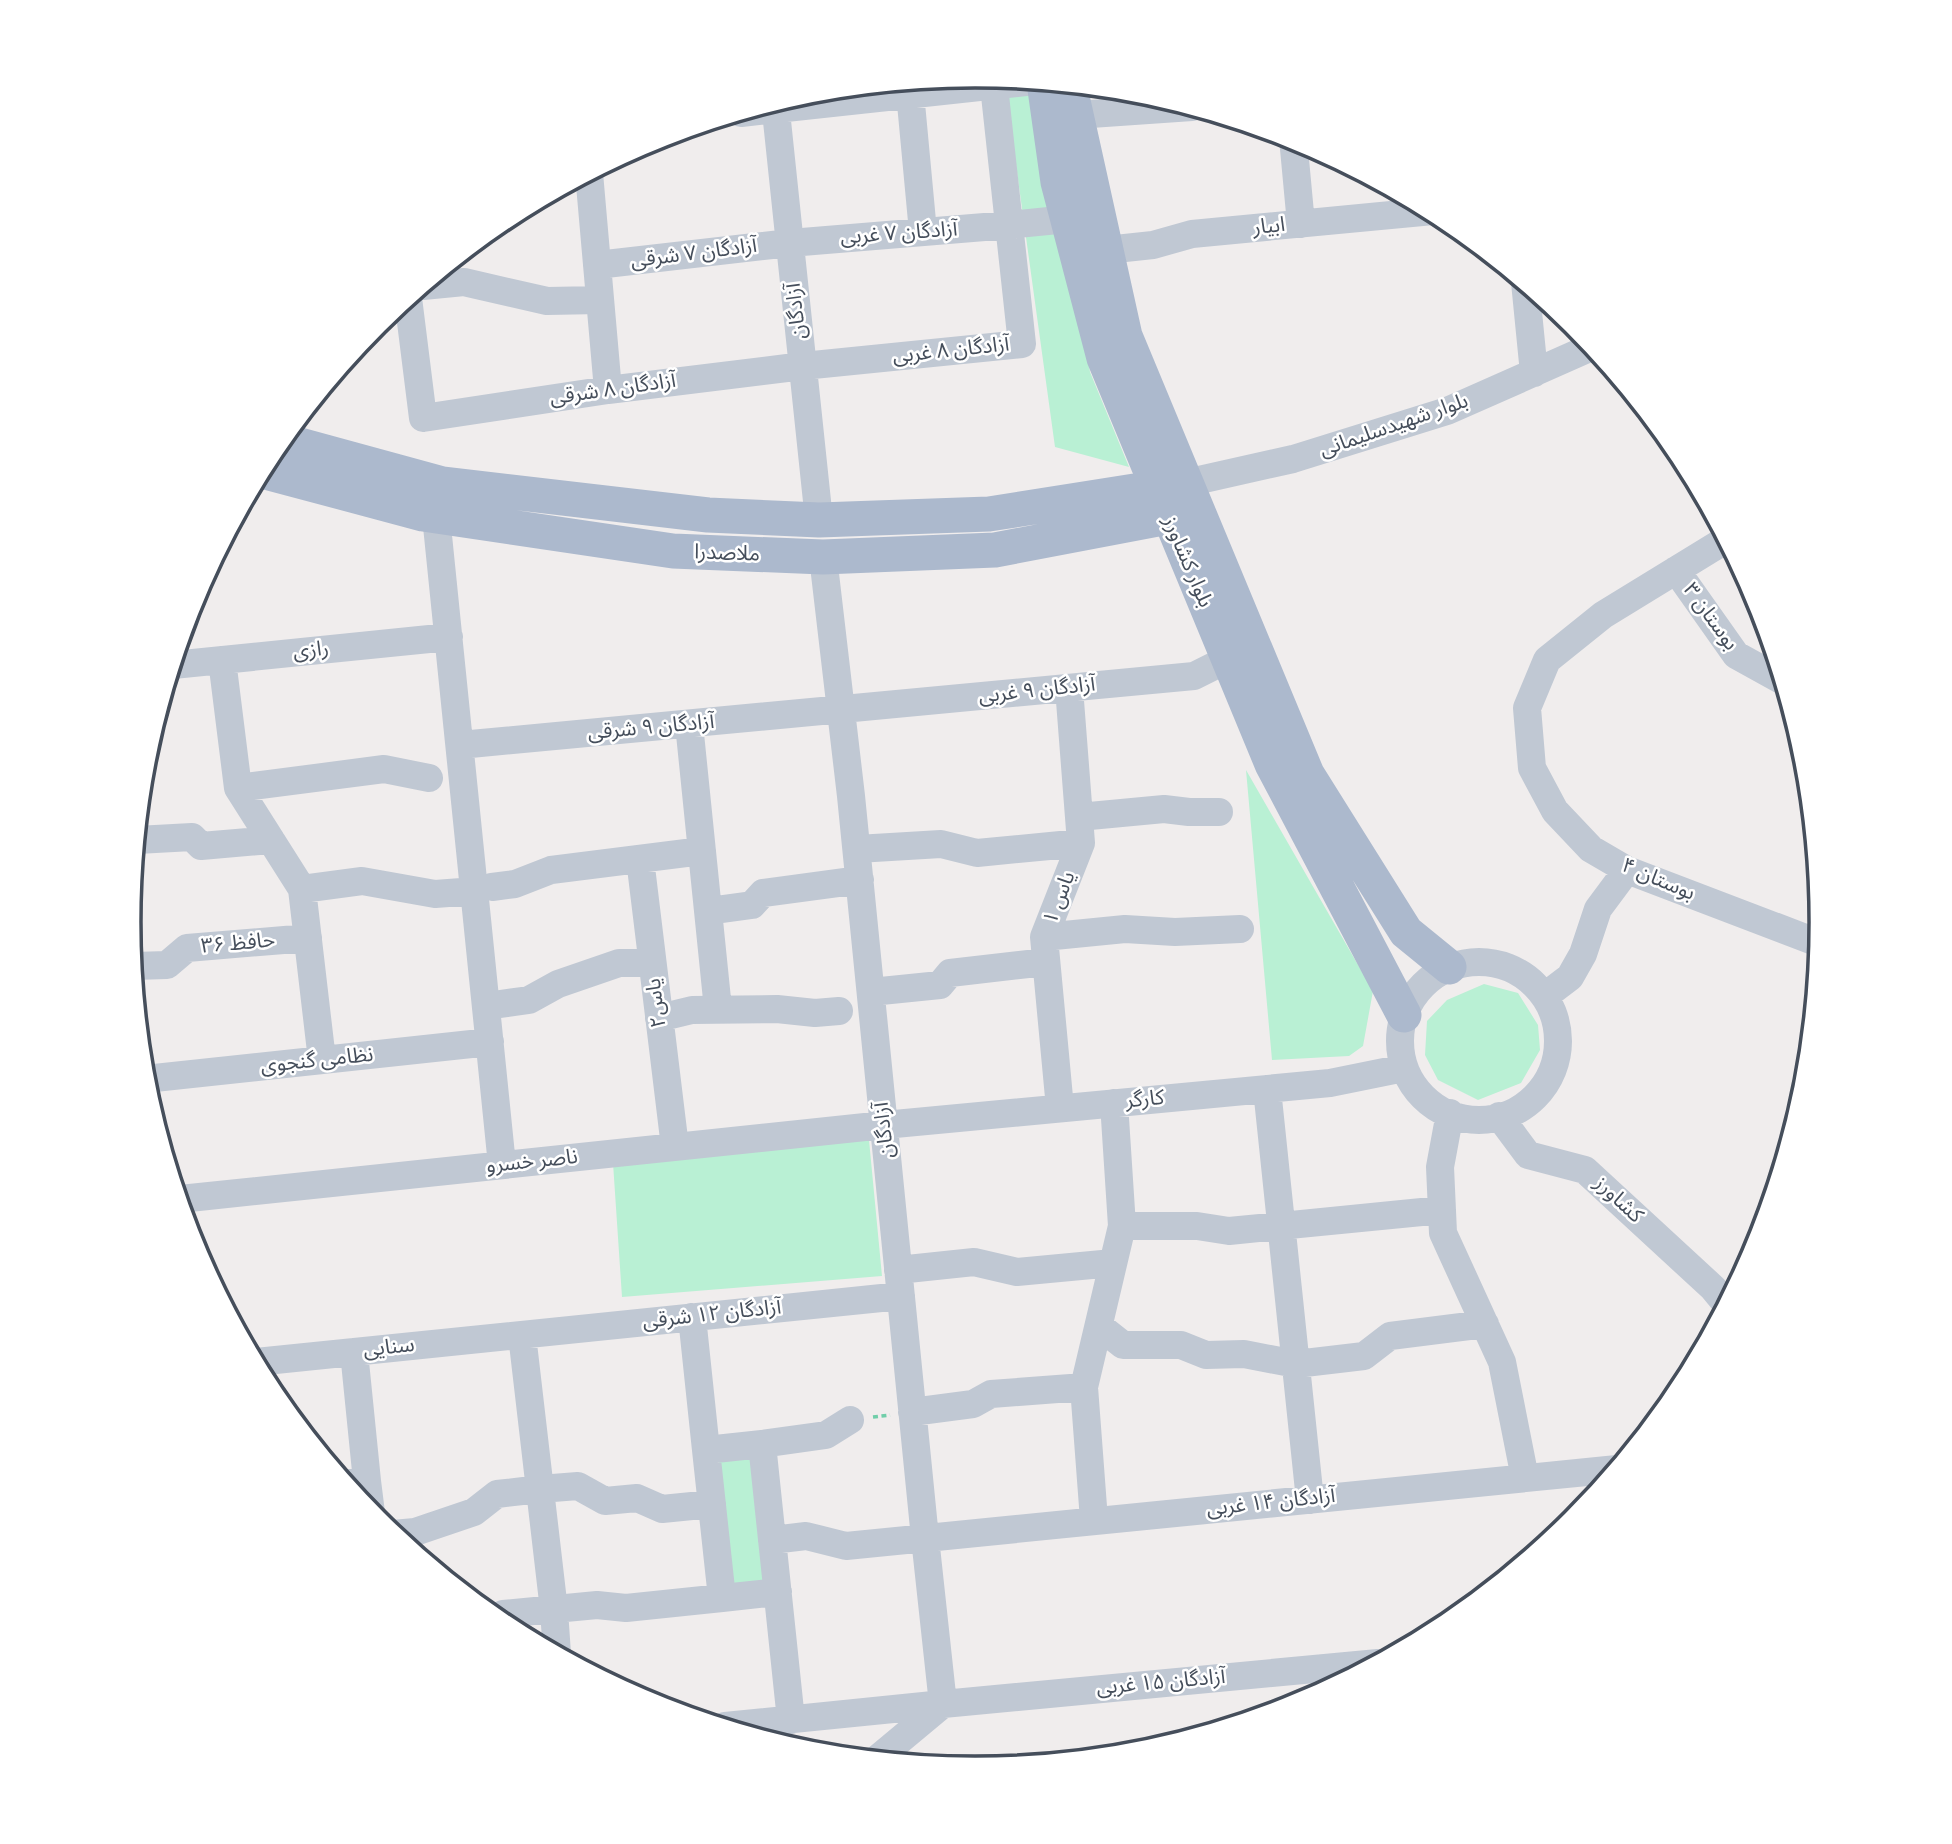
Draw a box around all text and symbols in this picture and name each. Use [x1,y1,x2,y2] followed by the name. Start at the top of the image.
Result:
[1251,212,1286,242] street label: ابیار
[839,216,959,252] street label: آزادگان ۷ غربی
[629,233,760,275] street label: آزادگان ۷ شرقی
[781,281,813,340] street label: آزادگان
[891,331,1012,371] street label: آزادگان ۸ غربی
[548,368,679,412] street label: آزادگان ۸ شرقی
[1316,388,1472,464] street label: بلوار شهیدسلیمانی
[1155,511,1218,612] street label: بلوار کشاورز
[694,539,760,569] street label: ملاصدرا
[1676,578,1744,656] street label: بوستان ۳
[292,636,330,666] street label: رازی
[977,671,1098,711] street label: آزادگان ۹ غربی
[586,709,716,747] street label: آزادگان ۹ شرقی
[1617,852,1699,908] street label: بوستان ۴
[1038,868,1082,928] street label: یاس ۱
[200,927,276,961] street label: حافظ ۳۶
[641,977,673,1029] street label: یاس۲
[259,1042,375,1080] street label: نظامی گنجوی
[1124,1085,1166,1115] street label: کارگر
[869,1100,901,1159] street label: آزادگان
[485,1144,579,1180] street label: ناصر خسرو
[1587,1170,1648,1230] street label: کشاورز
[641,1294,783,1336] street label: آزادگان ۱۲ شرقی
[362,1332,416,1364] street label: سنایی
[1205,1483,1338,1523] street label: آزادگان ۱۴ غربی
[1095,1664,1228,1702] street label: آزادگان ۱۵ غربی

